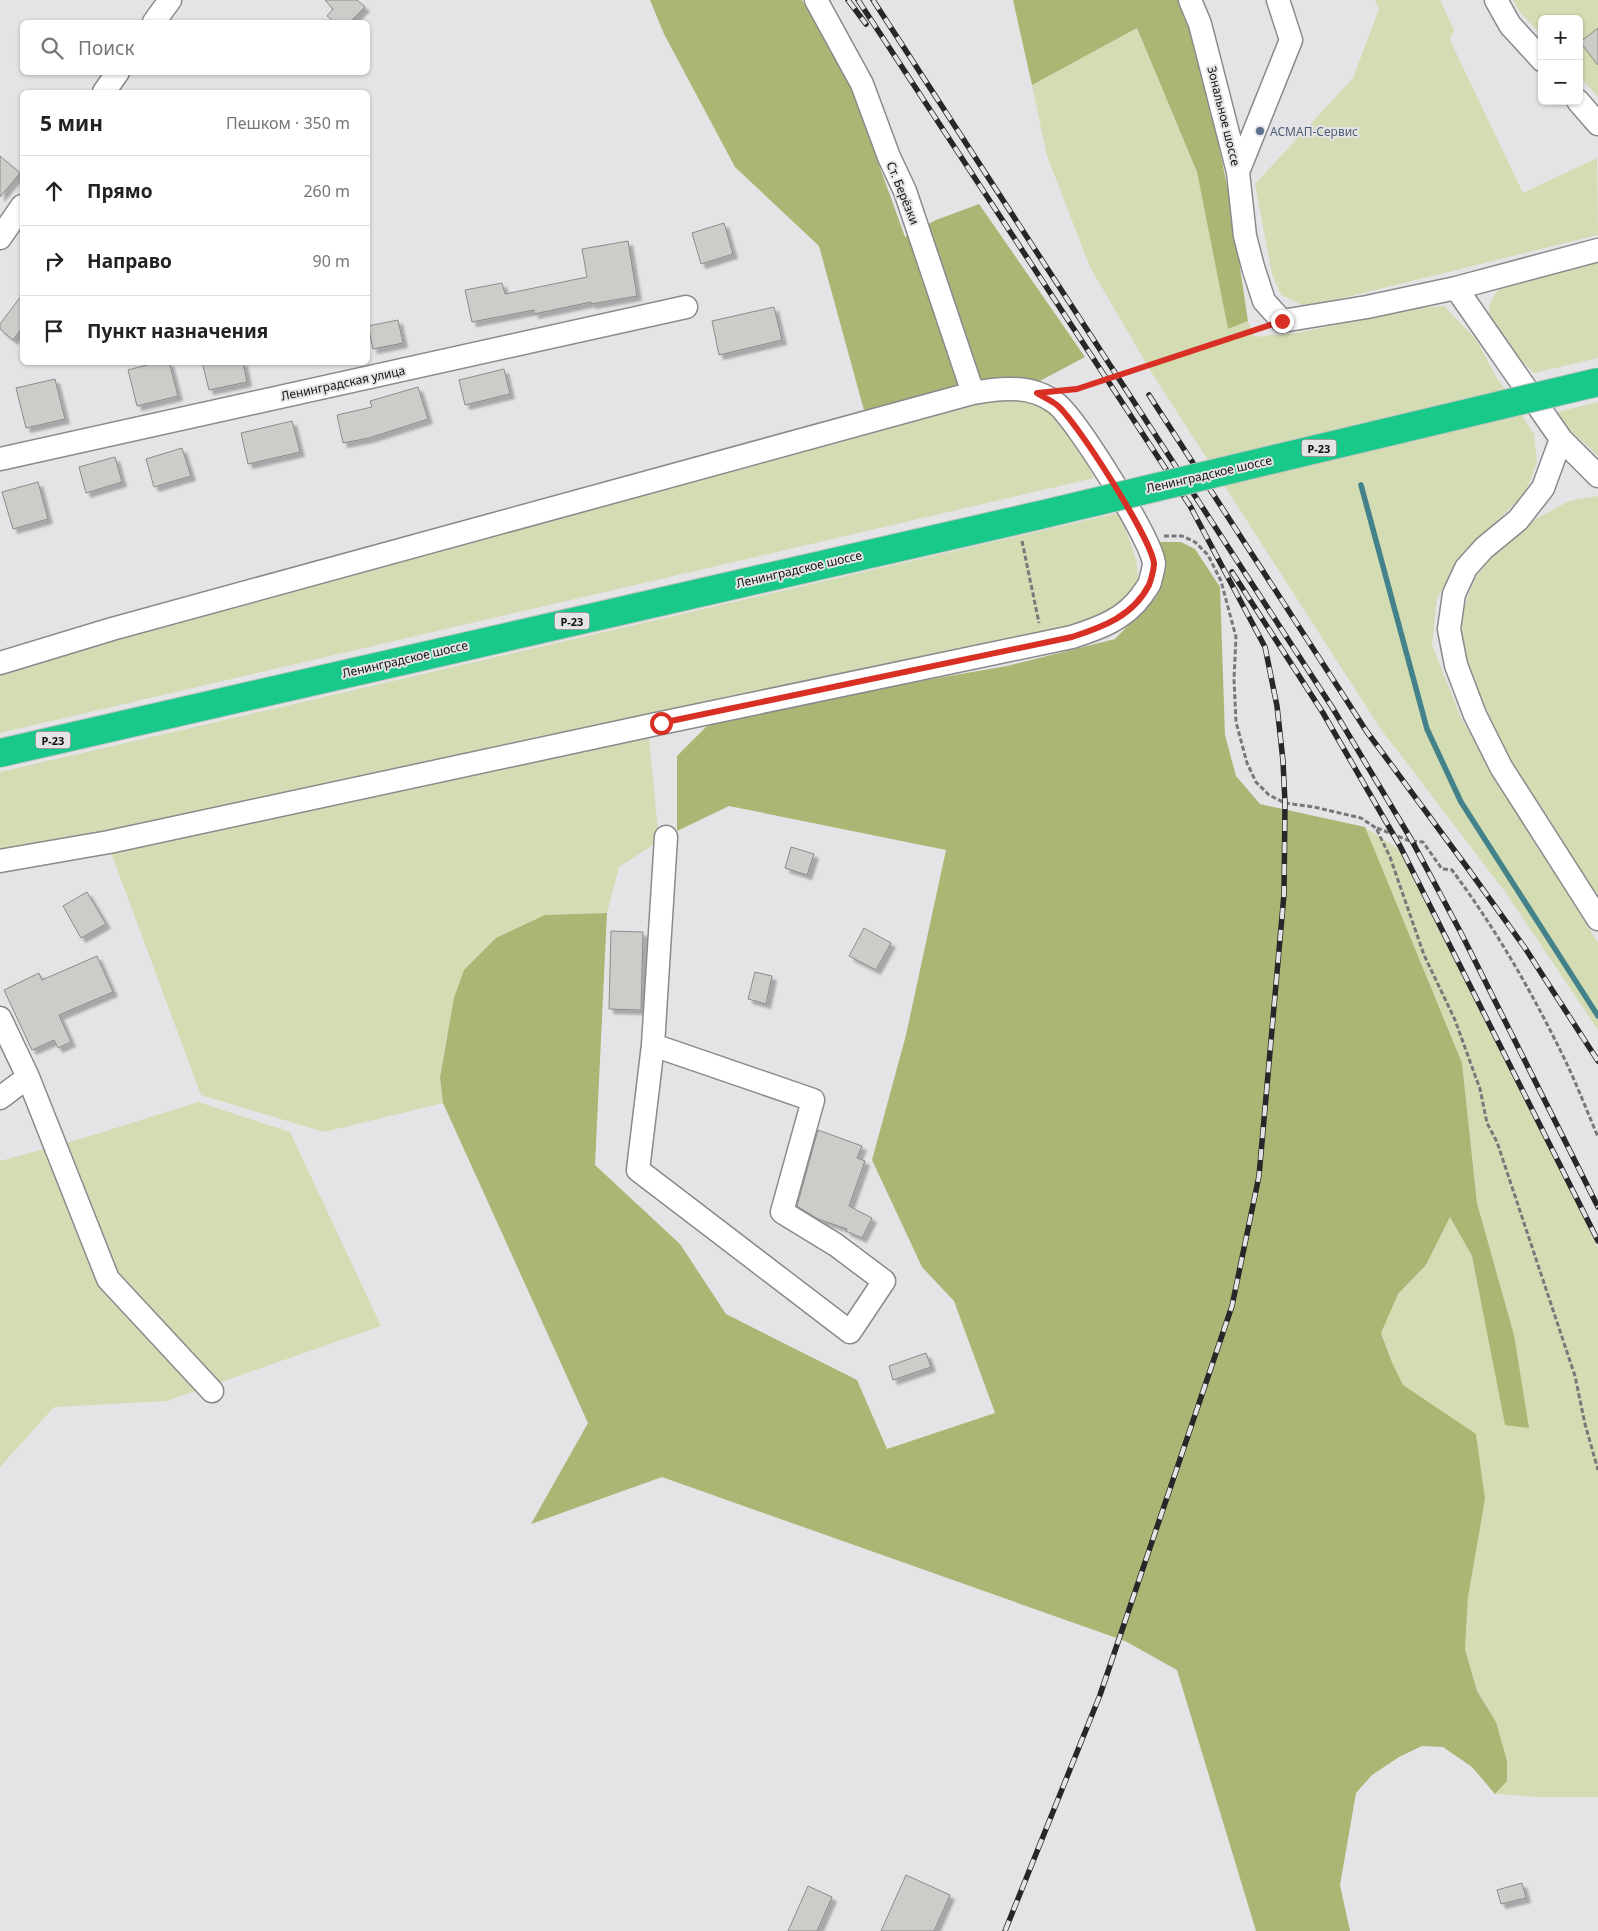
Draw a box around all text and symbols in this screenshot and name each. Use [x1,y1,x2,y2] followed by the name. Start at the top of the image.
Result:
[1538,15,1583,105] map controls
[1538,15,1583,60] button: +
[20,20,370,75] search box
[38,34,66,62] icon: search
[78,35,134,61] text: Поиск
[1538,60,1583,105] button: −
[1203,64,1245,168] street label: Зональное шоссе
[40,109,103,137] text: 5 мин
[226,112,350,134] text: Пешком · 350 m
[1270,123,1358,140] place label: АСМАП-Сервис
[1254,125,1266,137] marker: АСМАП-Сервис
[883,159,923,227] street label: Ст. Берёзки
[40,177,68,205] icon: ahead
[87,178,153,204] text: Прямо
[303,180,350,202] text: 260 m
[40,247,68,275] icon: right
[87,248,172,274] text: Направо
[313,250,350,272] text: 90 m
[1271,310,1294,333] route end
[40,317,68,345] icon: arrive
[87,318,268,344] text: Пункт назначения
[279,362,407,404] street label: Ленинградская улица
[1302,439,1336,456] road number: Р-23
[1144,451,1274,497] street label: Ленинградское шоссе
[734,546,864,592] street label: Ленинградское шоссе
[554,612,590,630] road number: Р-23
[340,636,470,682] street label: Ленинградское шоссе
[650,712,673,735] route start
[36,732,70,748] road number: Р-23

